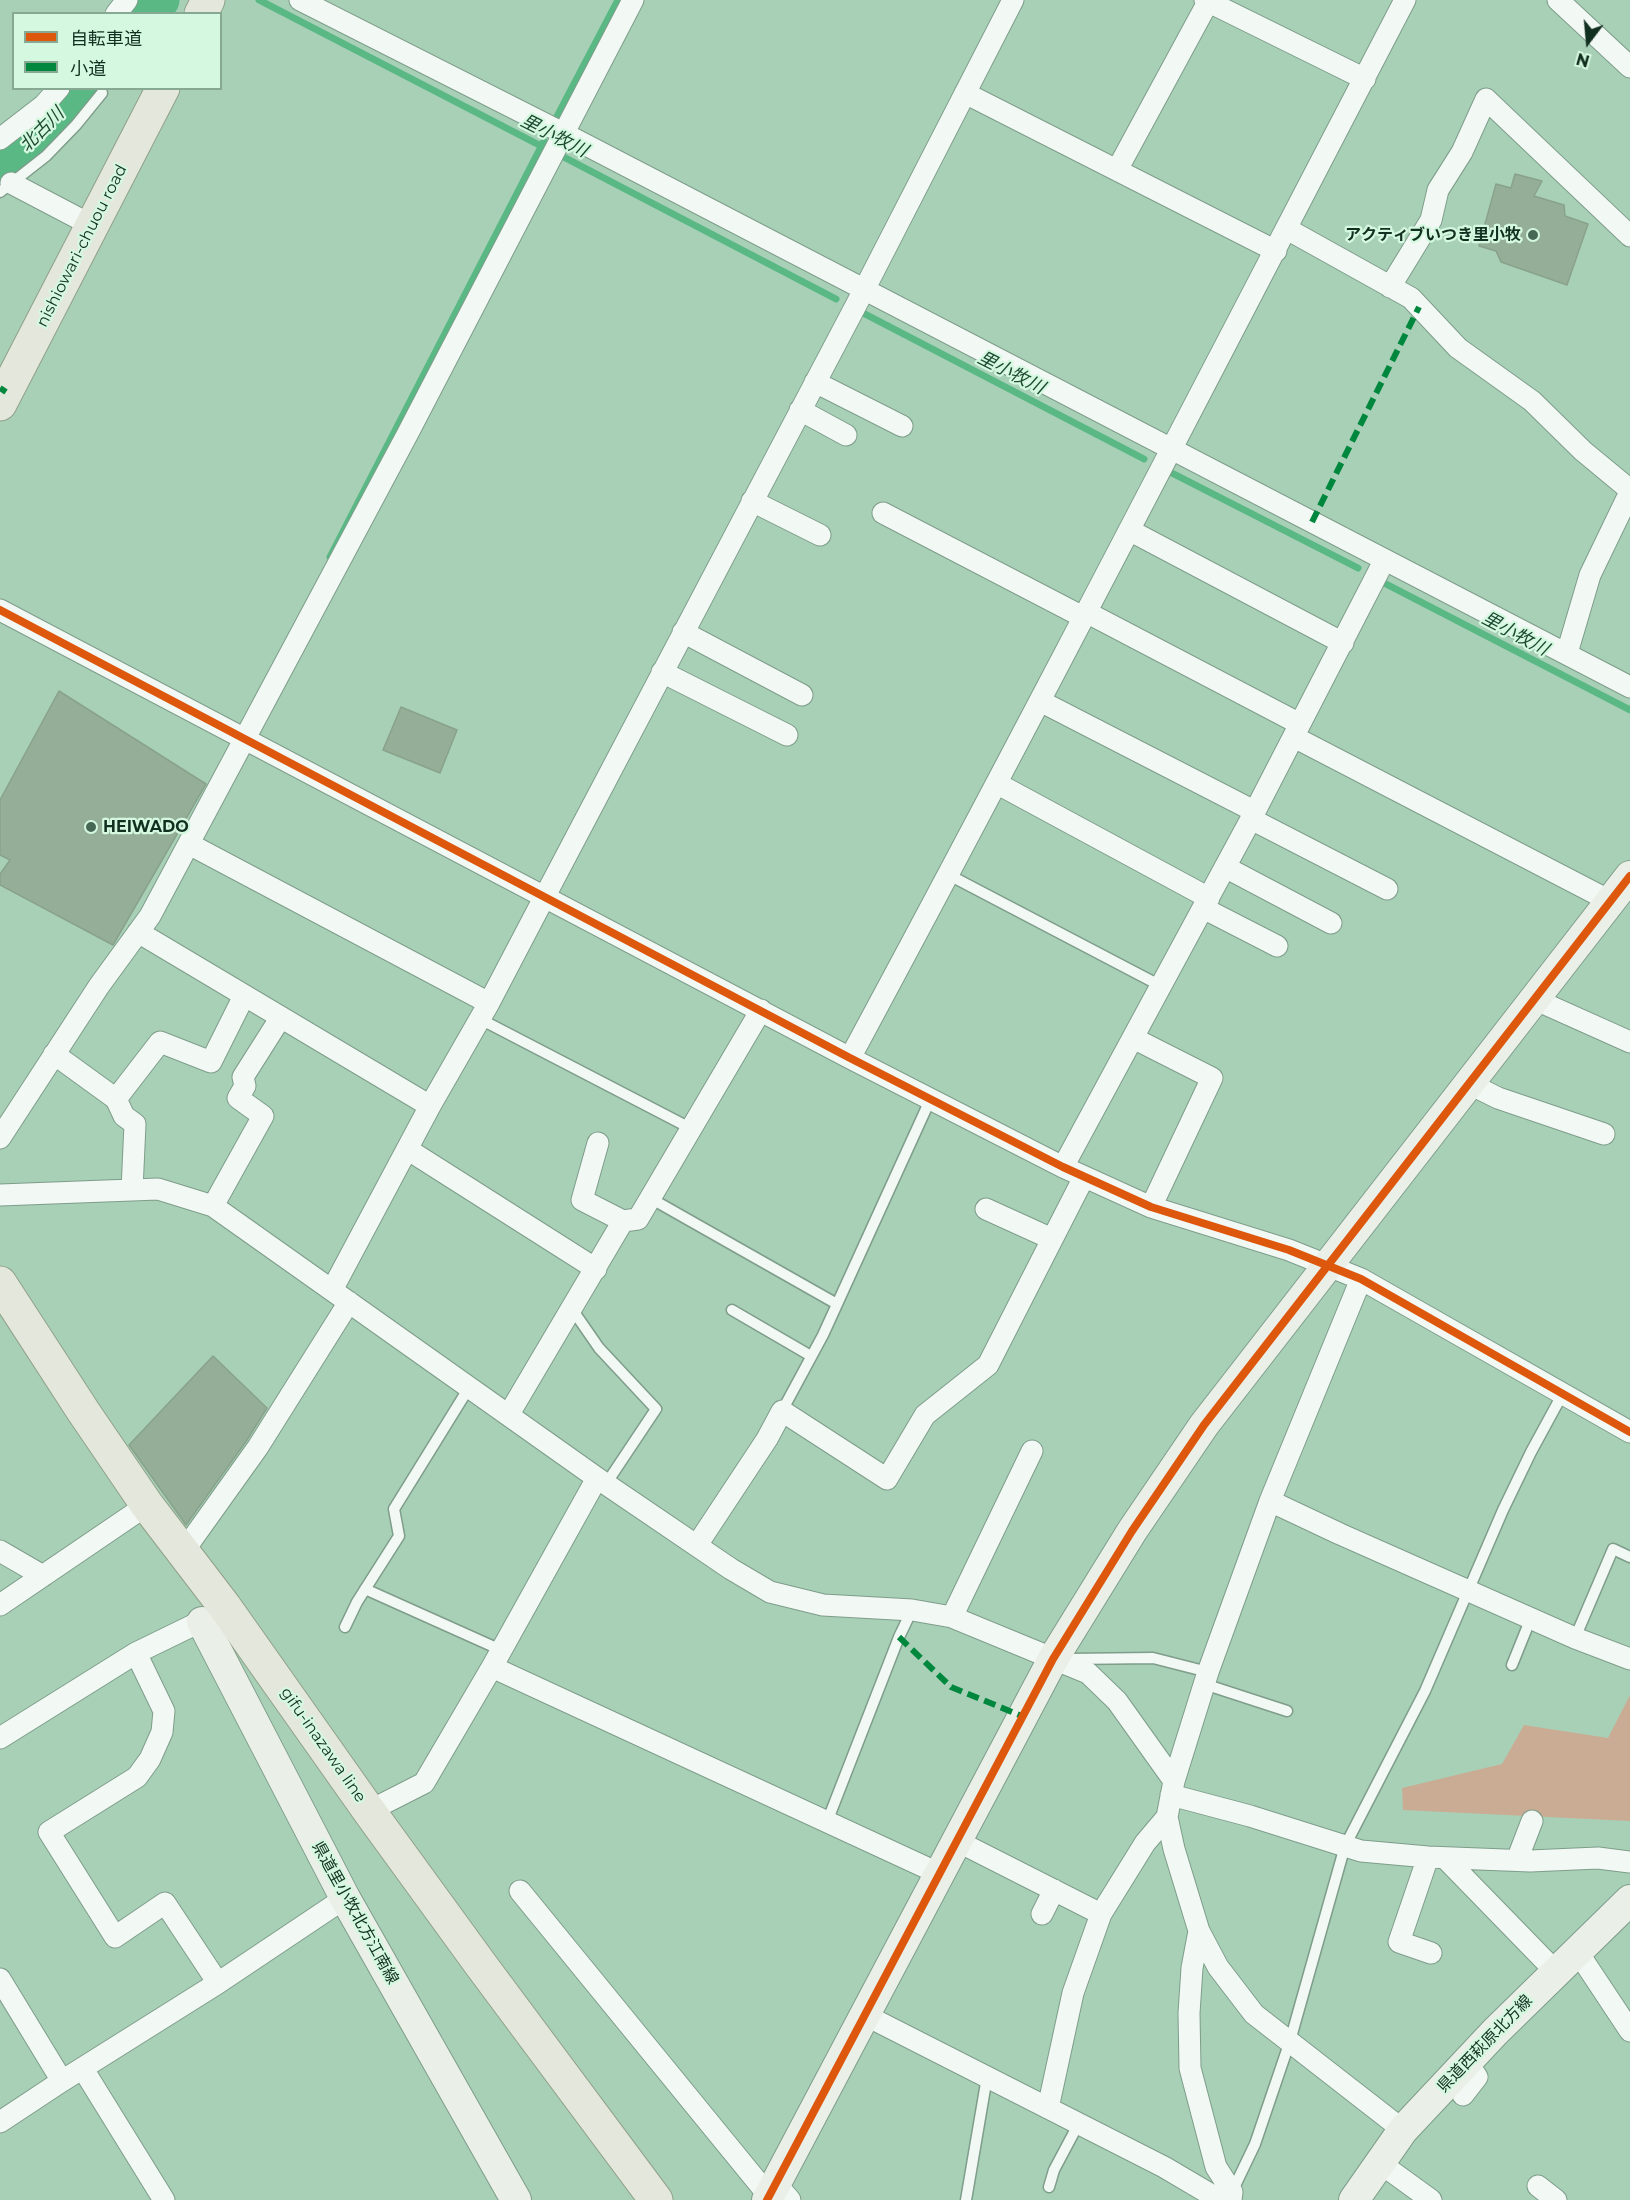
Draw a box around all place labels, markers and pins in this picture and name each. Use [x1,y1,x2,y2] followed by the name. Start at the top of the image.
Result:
[1345,225,1521,245] place label: アクティブいつき里小牧
[1526,228,1540,242] marker: アクティブいつき里小牧
[103,817,189,837] place label: HEIWADO
[84,820,98,834] marker: HEIWADO

